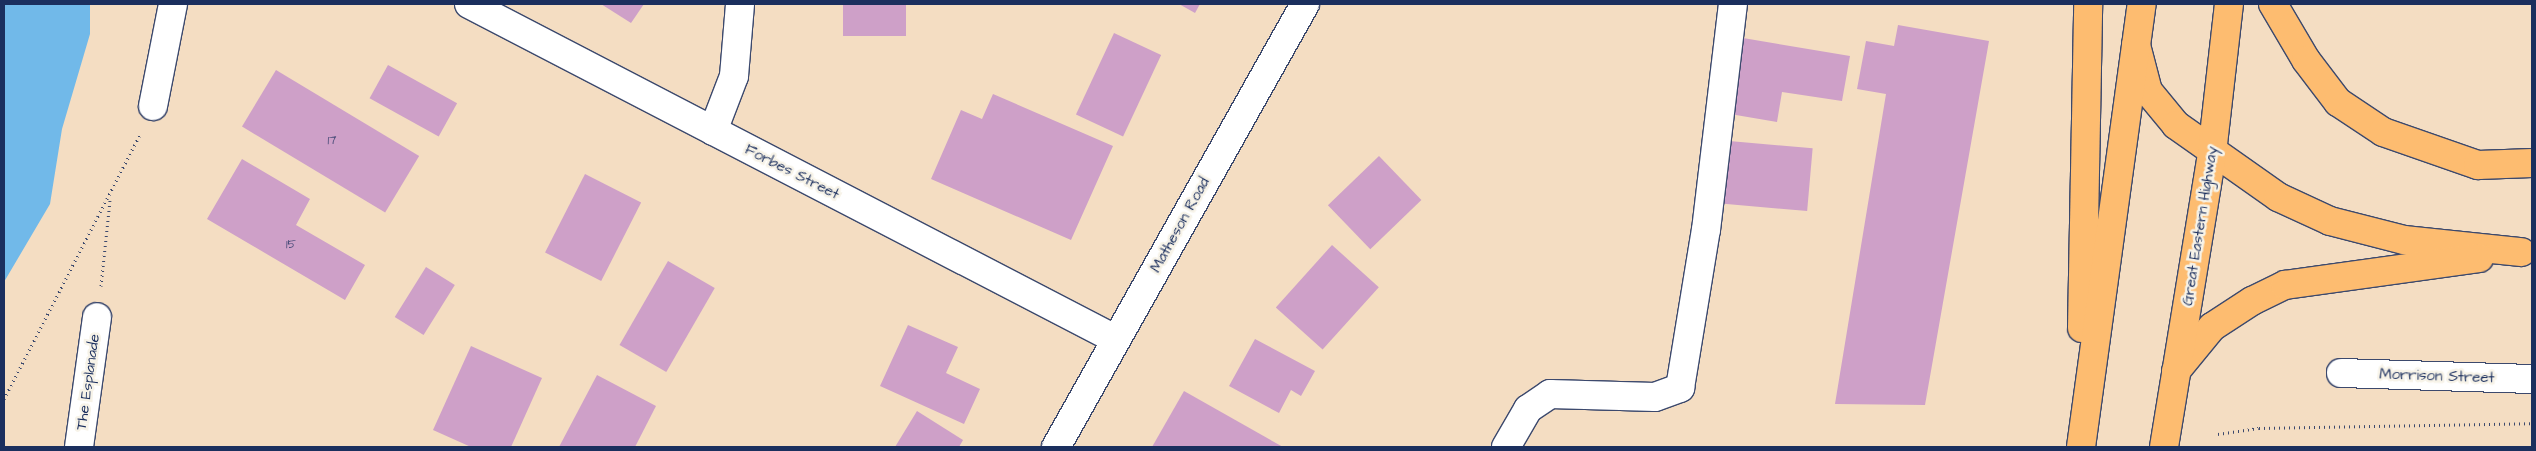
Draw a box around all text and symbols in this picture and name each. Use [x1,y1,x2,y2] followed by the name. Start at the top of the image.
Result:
[328,134,336,148] house number: 17
[742,140,842,204] street label: Forbes Street
[2179,145,2221,307] street label: Great Eastern Highway
[1147,174,1213,276] street label: Matheson Road
[286,238,296,252] house number: 15
[72,333,104,431] street label: The Esplanade
[2379,365,2495,387] street label: Morrison Street

